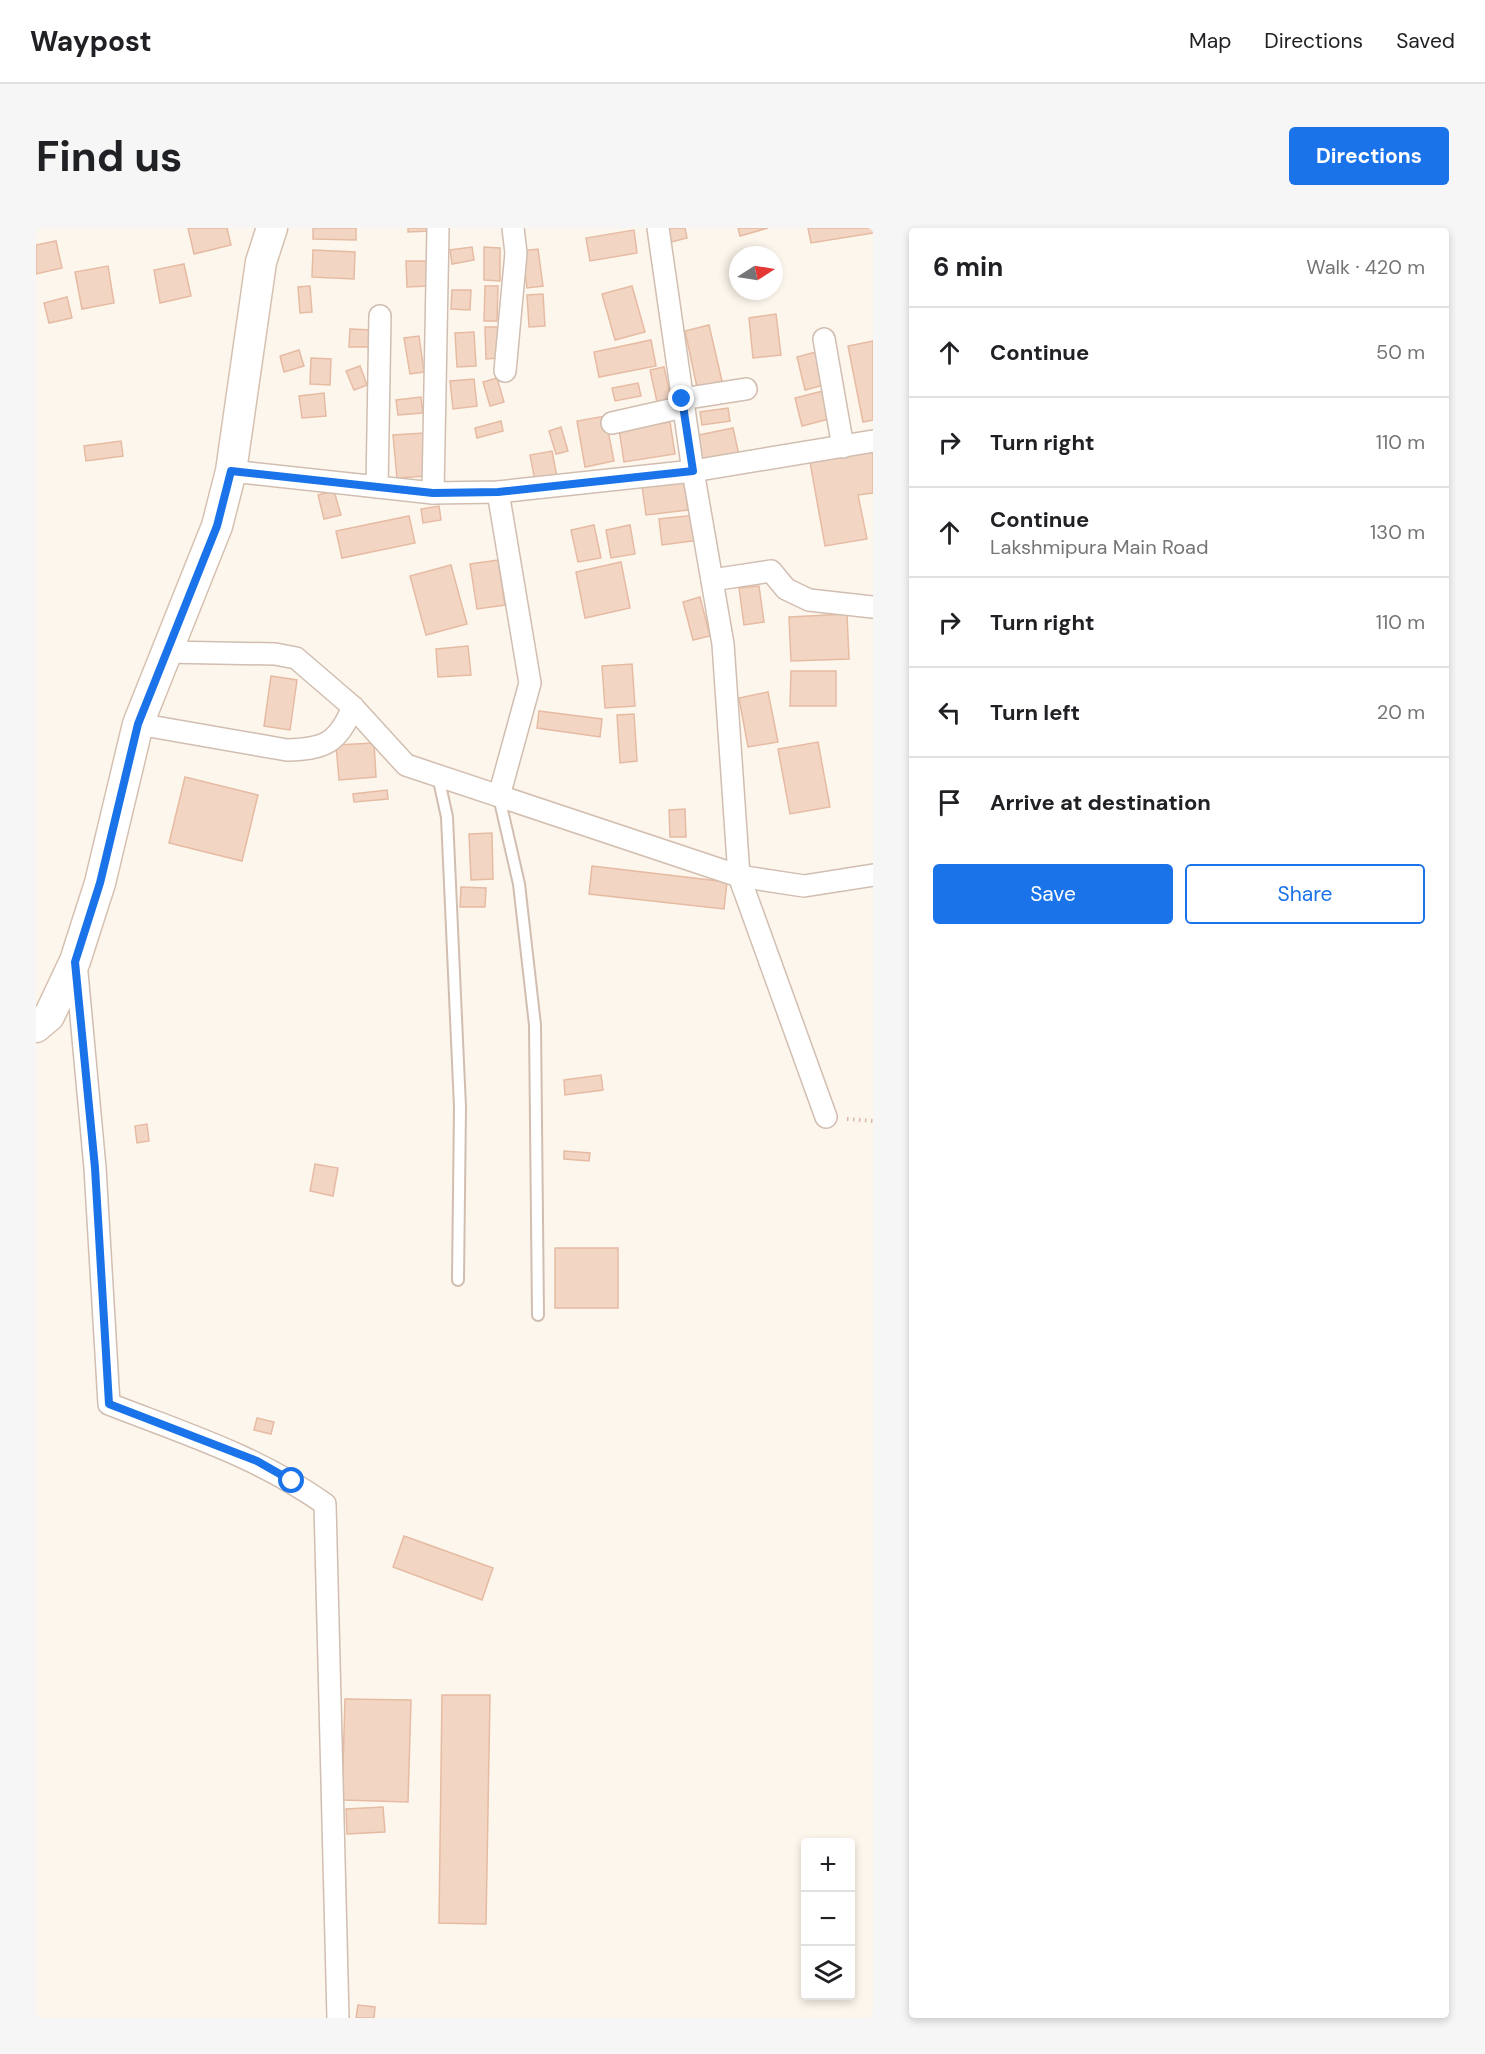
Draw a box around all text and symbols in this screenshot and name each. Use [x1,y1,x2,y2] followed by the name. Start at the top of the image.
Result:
[30,23,152,60] text: Waypost
[1189,27,1231,55] text: Map
[1264,27,1363,55] text: Directions
[1396,27,1455,55] text: Saved
[1289,127,1449,185] button: Directions
[36,129,182,184] text: Find us
[729,246,783,300] north arrow
[933,250,1003,284] text: 6 min
[1306,254,1425,280] text: Walk · 420 m
[933,336,966,369] icon: ahead
[990,338,1089,367] text: Continue
[1376,339,1425,365] text: 50 m
[668,385,694,411] route end
[933,426,966,459] icon: right
[990,428,1095,457] text: Turn right
[1376,429,1425,455] text: 110 m
[990,505,1089,534] text: Continue
[933,516,966,549] icon: ahead
[1370,519,1425,545] text: 130 m
[990,534,1209,560] text: Lakshmipura Main Road
[933,606,966,639] icon: right
[990,608,1095,637] text: Turn right
[1376,609,1425,635] text: 110 m
[933,696,966,729] icon: left
[990,698,1080,727] text: Turn left
[1377,699,1425,725] text: 20 m
[933,786,966,819] icon: arrive
[990,788,1211,817] text: Arrive at destination
[933,864,1173,924] button: Save
[1185,864,1425,924] button: Share
[278,1467,304,1493] route start
[801,1838,855,2000] map controls
[801,1838,855,1892] button: +
[801,1892,855,1946] button: −
[801,1946,855,2000] button: layers

